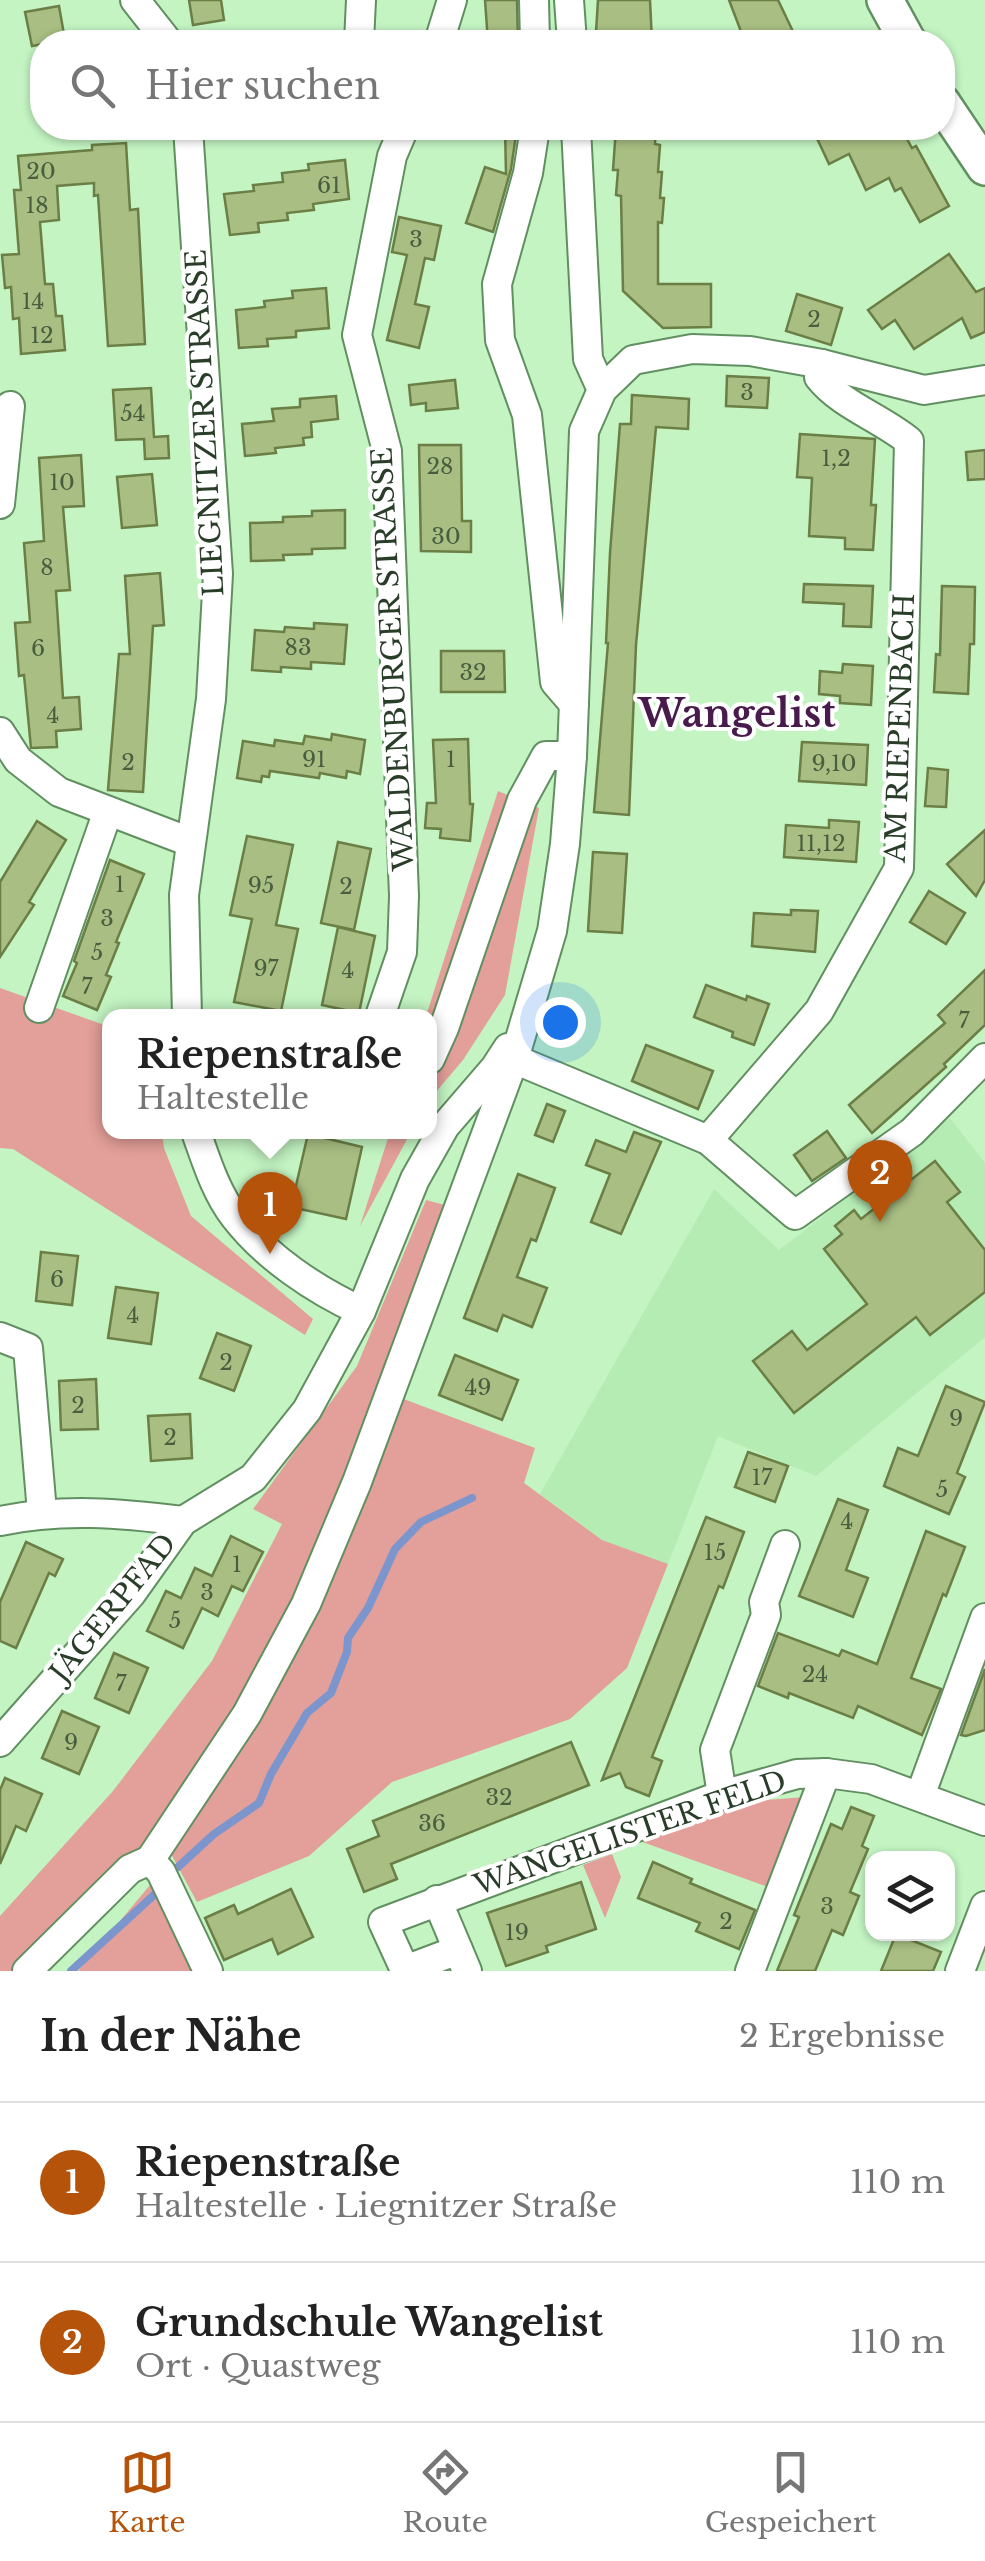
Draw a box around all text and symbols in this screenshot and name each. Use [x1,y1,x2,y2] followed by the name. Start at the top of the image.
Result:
[30,30,955,140] search box
[65,58,120,113] icon: search
[145,62,380,109] text: Hier suchen
[26,158,56,185] house number: 20
[317,172,341,199] house number: 61
[25,192,49,219] house number: 18
[409,226,423,253] house number: 3
[178,249,232,597] street label: LIEGNITZER STRASSE
[22,288,44,315] house number: 14
[807,306,821,333] house number: 2
[30,322,54,349] house number: 12
[740,379,754,406] house number: 3
[120,400,146,427] house number: 54
[821,445,851,472] house number: 1,2
[364,446,422,873] street label: WALDENBURGER STRASSE
[427,453,453,480] house number: 28
[49,469,75,496] house number: 10
[431,523,461,550] house number: 30
[40,554,54,581] house number: 8
[878,593,922,864] street label: AM RIEPENBACH
[285,634,311,661] house number: 83
[31,635,45,662] house number: 6
[459,659,487,686] house number: 32
[636,690,836,737] district label: Wangelist
[47,702,59,729] house number: 4
[302,746,326,773] house number: 91
[446,746,456,773] house number: 1
[121,749,135,776] house number: 2
[811,750,857,777] house number: 9,10
[797,830,846,857] house number: 11,12
[115,871,125,898] house number: 1
[248,872,274,899] house number: 95
[339,873,353,900] house number: 2
[100,905,114,932] house number: 3
[91,939,103,966] house number: 5
[253,955,280,982] house number: 97
[342,957,354,984] house number: 4
[81,973,93,1000] house number: 7
[535,997,586,1048] your location
[958,1007,970,1034] house number: 7
[102,1009,437,1139] popup
[137,1031,402,1078] text: Riepenstraße
[137,1078,309,1118] text: Haltestelle
[848,1140,912,1222] pin: 2
[238,1172,302,1254] pin: 1
[50,1266,64,1293] house number: 6
[127,1302,139,1329] house number: 4
[219,1349,233,1376] house number: 2
[464,1374,492,1401] house number: 49
[71,1392,85,1419] house number: 2
[949,1405,963,1432] house number: 9
[163,1424,177,1451] house number: 2
[752,1464,773,1491] house number: 17
[936,1476,948,1503] house number: 5
[841,1508,853,1535] house number: 4
[40,1527,184,1692] street label: JÄGERPFAD
[704,1539,726,1566] house number: 15
[232,1551,242,1578] house number: 1
[200,1579,214,1606] house number: 3
[169,1607,181,1634] house number: 5
[802,1661,828,1688] house number: 24
[115,1670,127,1697] house number: 7
[64,1729,78,1756] house number: 9
[468,1763,791,1903] street label: WANGELISTER FELD
[485,1784,513,1811] house number: 32
[418,1810,446,1837] house number: 36
[865,1851,955,1941] map controls
[865,1851,955,1941] button: layers
[820,1893,834,1920] house number: 3
[719,1908,733,1935] house number: 2
[505,1919,529,1946] house number: 19
[40,2010,302,2062] text: In der Nähe
[739,2016,945,2056] text: 2 Ergebnisse
[135,2139,400,2186] text: Riepenstraße
[66,2162,79,2202] text: 1
[850,2162,945,2202] text: 110 m
[135,2186,617,2226] text: Haltestelle · Liegnitzer Straße
[135,2299,603,2346] text: Grundschule Wangelist
[62,2322,83,2362] text: 2
[850,2322,945,2362] text: 110 m
[135,2346,380,2386] text: Ort · Quastweg
[108,2445,186,2540] tab: Karte
[402,2445,488,2540] tab: Route
[705,2445,877,2540] tab: Gespeichert

